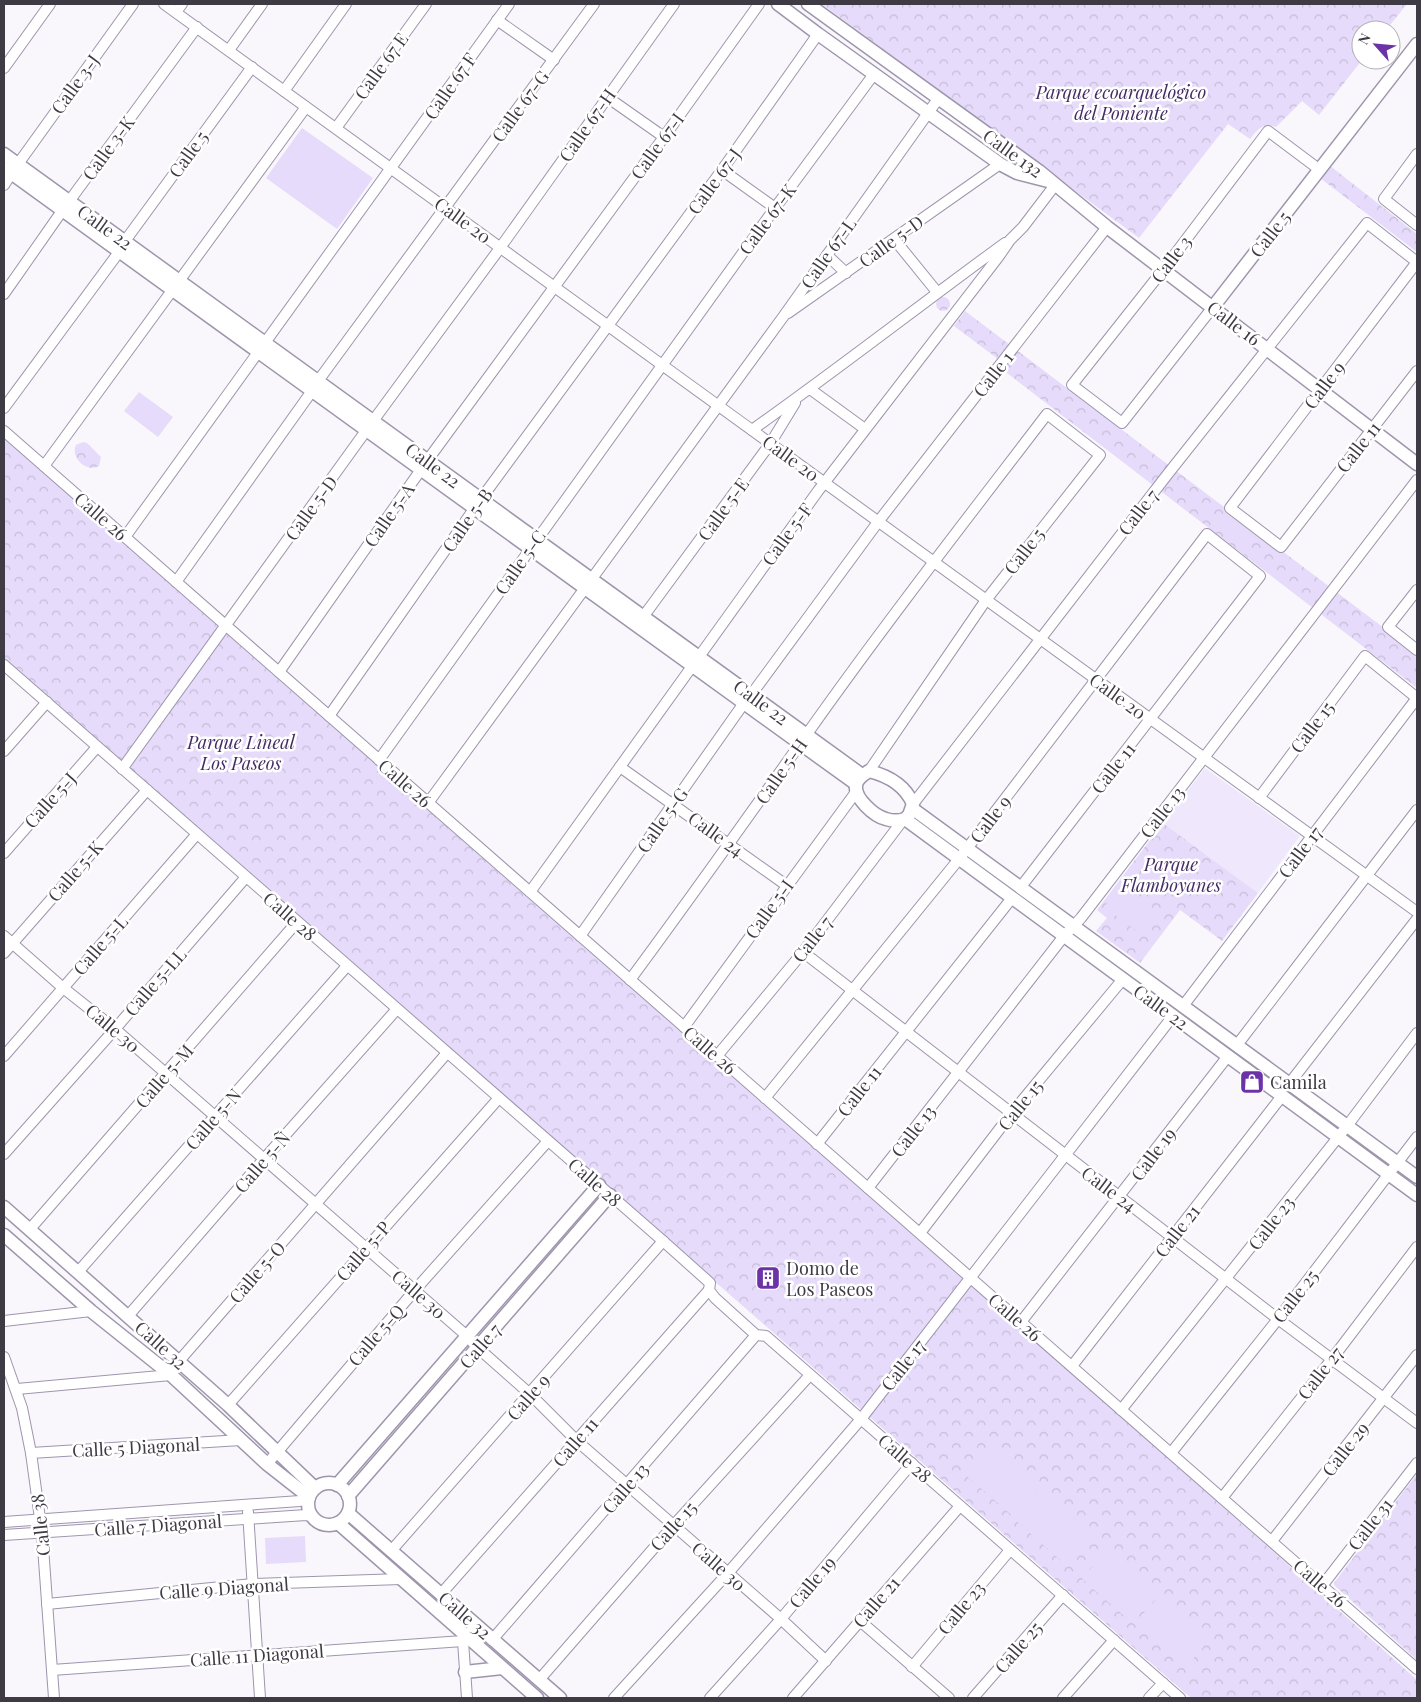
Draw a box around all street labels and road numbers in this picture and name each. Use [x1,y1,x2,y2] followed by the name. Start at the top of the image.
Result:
[349,28,413,104] street label: Calle 67 E
[418,48,482,124] street label: Calle 67 F
[45,49,105,119] street label: Calle 3-J
[486,65,554,147] street label: Calle 67-G
[553,84,621,166] street label: Calle 67-H
[625,108,689,184] street label: Calle 67-I
[77,111,140,185] street label: Calle 3-K
[978,123,1048,183] street label: Calle 132
[163,126,213,182] street label: Calle 5
[682,143,746,219] street label: Calle 67-J
[733,179,801,259] street label: Calle 67-K
[430,191,496,249] street label: Calle 20
[73,199,137,255] street label: Calle 22
[1244,206,1296,262] street label: Calle 5
[854,209,928,273] street label: Calle 5-D
[795,213,861,293] street label: Calle 67-L
[1145,231,1197,287] street label: Calle 3
[1202,295,1266,351] street label: Calle 16
[968,346,1019,402] street label: Calle 1
[1298,356,1350,414] street label: Calle 9
[1331,416,1386,477] street label: Calle 11
[758,429,824,487] street label: Calle 20
[401,437,465,493] street label: Calle 22
[279,471,343,545] street label: Calle 5-D
[692,473,754,545] street label: Calle 5-E
[358,478,420,552] street label: Calle 5-A
[436,483,498,557] street label: Calle 5-B
[1112,483,1164,540] street label: Calle 7
[69,486,133,546] street label: Calle 26
[756,498,818,570] street label: Calle 5-F
[998,523,1050,579] street label: Calle 5
[489,525,551,599] street label: Calle 5-C
[1085,667,1151,725] street label: Calle 20
[729,674,793,730] street label: Calle 22
[1285,696,1339,758] street label: Calle 15
[750,733,812,809] street label: Calle 5-H
[1086,737,1141,798] street label: Calle 11
[373,753,437,813] street label: Calle 26
[19,767,82,833] street label: Calle 5-J
[1134,781,1190,843] street label: Calle 13
[631,782,693,857] street label: Calle 5-G
[964,790,1016,848] street label: Calle 9
[684,806,748,862] street label: Calle 24
[1273,821,1328,883] street label: Calle 17
[42,835,108,907] street label: Calle 5-K
[739,875,799,943] street label: Calle 5-I
[258,886,322,946] street label: Calle 28
[67,910,133,980] street label: Calle 5-L
[786,910,838,967] street label: Calle 7
[119,943,191,1021] street label: Calle 5-LL
[1129,979,1193,1035] street label: Calle 22
[81,998,145,1058] street label: Calle 30
[678,1020,742,1080] street label: Calle 26
[130,1039,198,1113] street label: Calle 5-M
[832,1060,887,1121] street label: Calle 11
[992,1075,1048,1135] street label: Calle 15
[180,1083,247,1155] street label: Calle 5-N
[885,1100,941,1162] street label: Calle 13
[1125,1122,1181,1186] street label: Calle 19
[229,1126,296,1198] street label: Calle 5-Ñ
[563,1152,627,1212] street label: Calle 28
[1077,1161,1141,1217] street label: Calle 24
[1243,1191,1299,1255] street label: Calle 23
[1149,1200,1205,1262] street label: Calle 21
[330,1216,396,1286] street label: Calle 5-P
[223,1236,291,1308] street label: Calle 5-O
[387,1264,451,1324] street label: Calle 30
[1267,1265,1323,1327] street label: Calle 25
[983,1287,1047,1347] street label: Calle 26
[342,1298,410,1371] street label: Calle 5-Q
[130,1315,192,1375] street label: Calle 32
[454,1318,507,1374] street label: Calle 7
[875,1334,931,1396] street label: Calle 17
[1292,1341,1349,1404] street label: Calle 27
[501,1369,555,1425] street label: Calle 9
[547,1412,603,1472] street label: Calle 11
[1316,1417,1374,1481] street label: Calle 29
[873,1428,937,1488] street label: Calle 28
[71,1432,201,1462] street label: Calle 5 Diagonal
[596,1458,654,1518] street label: Calle 13
[25,1493,55,1557] street label: Calle 38
[1342,1493,1398,1555] street label: Calle 31
[644,1496,702,1556] street label: Calle 15
[93,1509,223,1541] street label: Calle 7 Diagonal
[687,1536,751,1596] street label: Calle 30
[783,1551,841,1613] street label: Calle 19
[1288,1553,1352,1613] street label: Calle 26
[158,1571,290,1605] street label: Calle 9 Diagonal
[847,1571,905,1633] street label: Calle 21
[932,1577,990,1639] street label: Calle 23
[434,1586,496,1644] street label: Calle 32
[989,1616,1047,1678] street label: Calle 25
[189,1638,325,1672] street label: Calle 11 Diagonal

